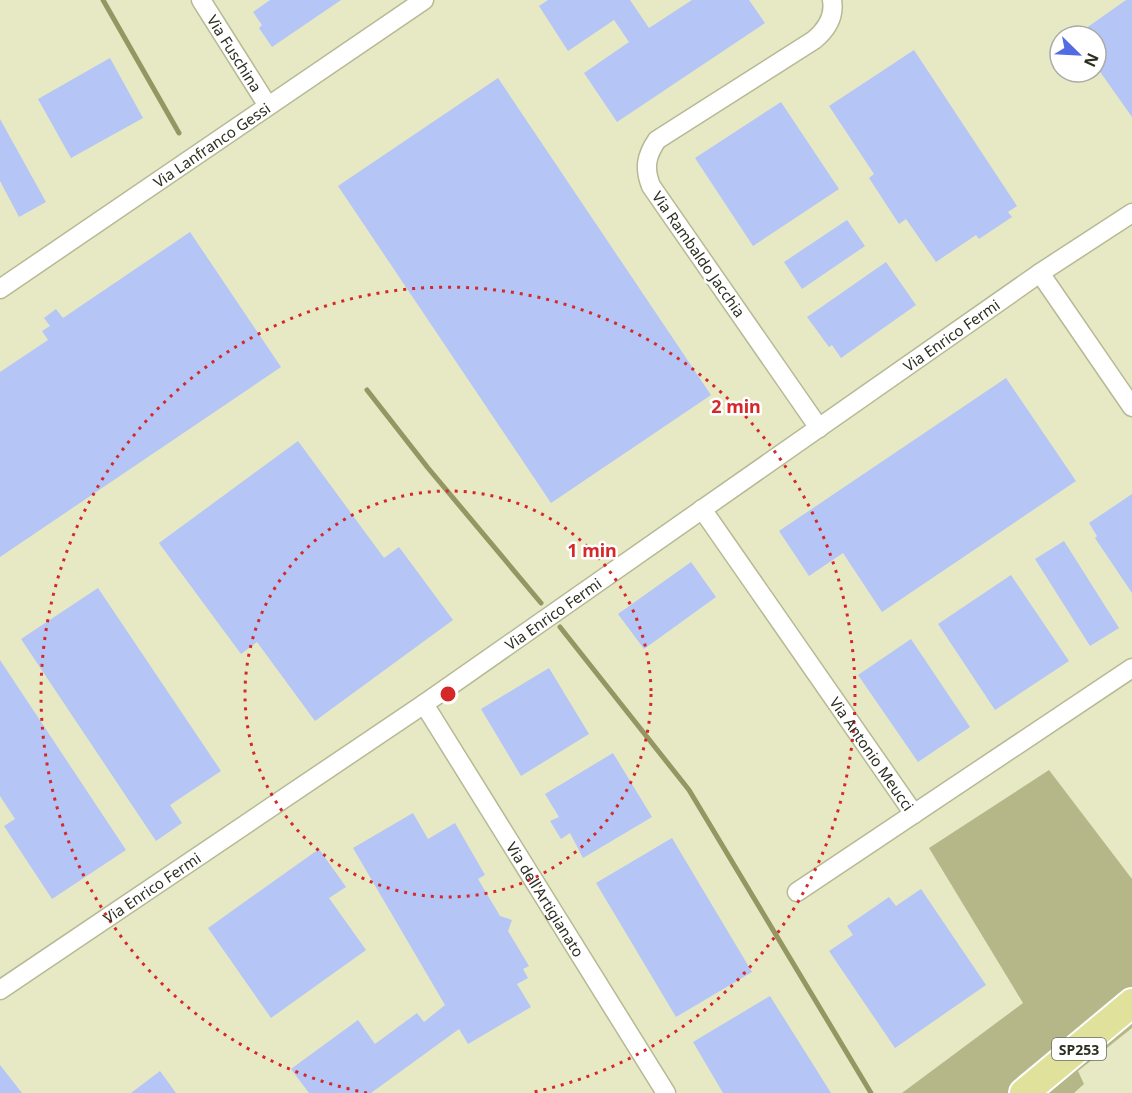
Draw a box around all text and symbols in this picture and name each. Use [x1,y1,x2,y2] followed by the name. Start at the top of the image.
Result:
[203,11,267,96] street label: Via Fuschina
[1048,24,1108,84] north arrow
[1079,50,1104,71] text: N
[149,98,274,192] street label: Via Lanfranco Gessi
[648,187,750,321] street label: Via Rambaldo Jacchia
[899,294,1004,376] street label: Via Enrico Fermi
[711,394,761,418] text: 2 min
[567,538,617,562] text: 1 min
[501,573,605,654] street label: Via Enrico Fermi
[438,684,458,704] centre of rings
[826,693,919,815] street label: Via Antonio Meucci
[502,838,589,961] street label: Via dell'Artigianato
[99,848,204,928] street label: Via Enrico Fermi
[1052,1038,1106,1060] road number: SP253

